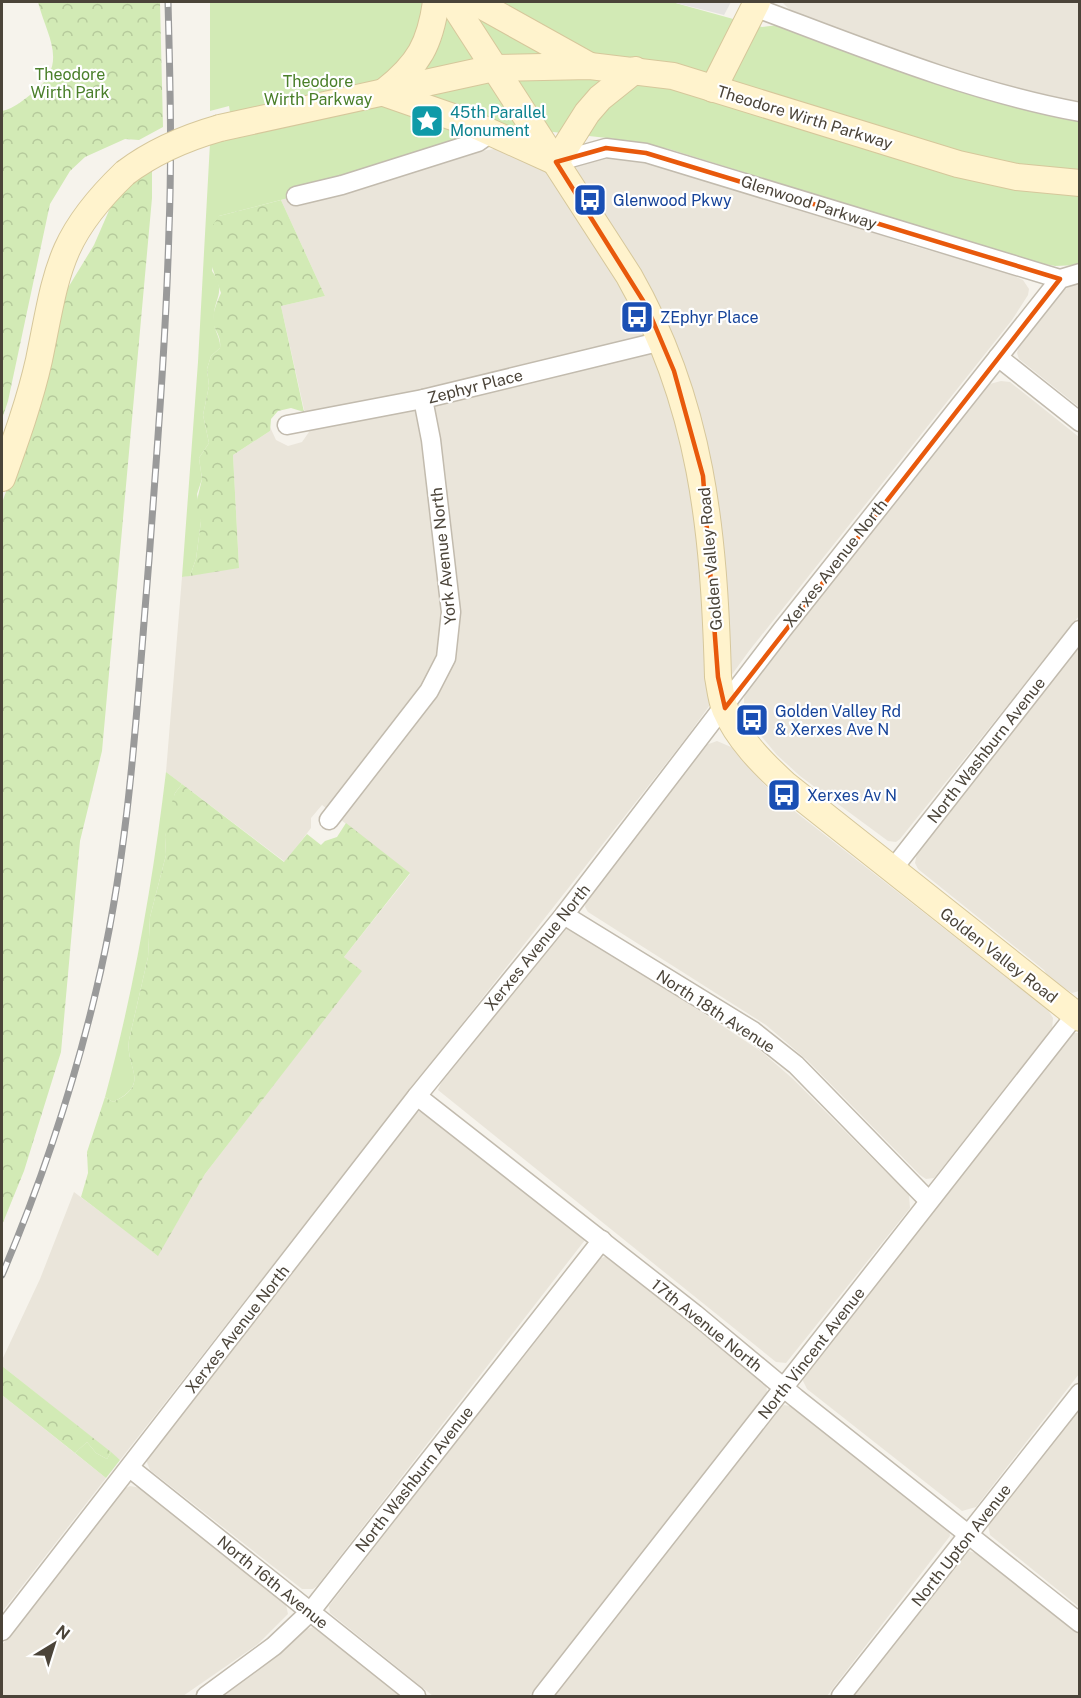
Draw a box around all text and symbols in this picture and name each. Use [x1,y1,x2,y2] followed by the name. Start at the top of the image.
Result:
[31,65,109,102] park label: Theodore Wirth Park
[264,72,373,109] park label: Theodore Wirth Parkway
[715,82,895,153] street label: Theodore Wirth Parkway
[409,103,445,139] place icon: 45th Parallel Monument
[450,103,546,140] place label: 45th Parallel Monument
[738,172,880,234] street label: Glenwood Parkway
[572,182,608,218] bus stop icon: Glenwood Pkwy
[613,191,732,210] place label: Glenwood Pkwy
[619,299,655,335] bus stop icon: ZEphyr Place
[660,308,759,327] place label: ZEphyr Place
[425,365,525,408] street label: Zephyr Place
[427,486,460,626] street label: York Avenue North
[695,487,726,631] street label: Golden Valley Road
[780,496,891,631] street label: Xerxes Avenue North
[924,674,1049,827] street label: North Washburn Avenue
[734,702,770,738] bus stop icon: Golden Valley Rd & Xerxes Ave N
[775,702,901,739] place label: Golden Valley Rd & Xerxes Ave N
[766,777,802,813] bus stop icon: Xerxes Av N
[807,786,897,805] place label: Xerxes Av N
[481,880,594,1014] street label: Xerxes Avenue North
[936,904,1061,1007] street label: Golden Valley Road
[653,966,779,1057] street label: North 18th Avenue
[182,1262,293,1397] street label: Xerxes Avenue North
[648,1275,766,1376] street label: 17th Avenue North
[754,1284,869,1423] street label: North Vincent Avenue
[352,1403,477,1556] street label: North Washburn Avenue
[908,1480,1015,1610] street label: North Upton Avenue
[213,1532,332,1633] street label: North 16th Avenue
[24,1614,84,1674] north arrow
[52,1621,74,1644] text: N

